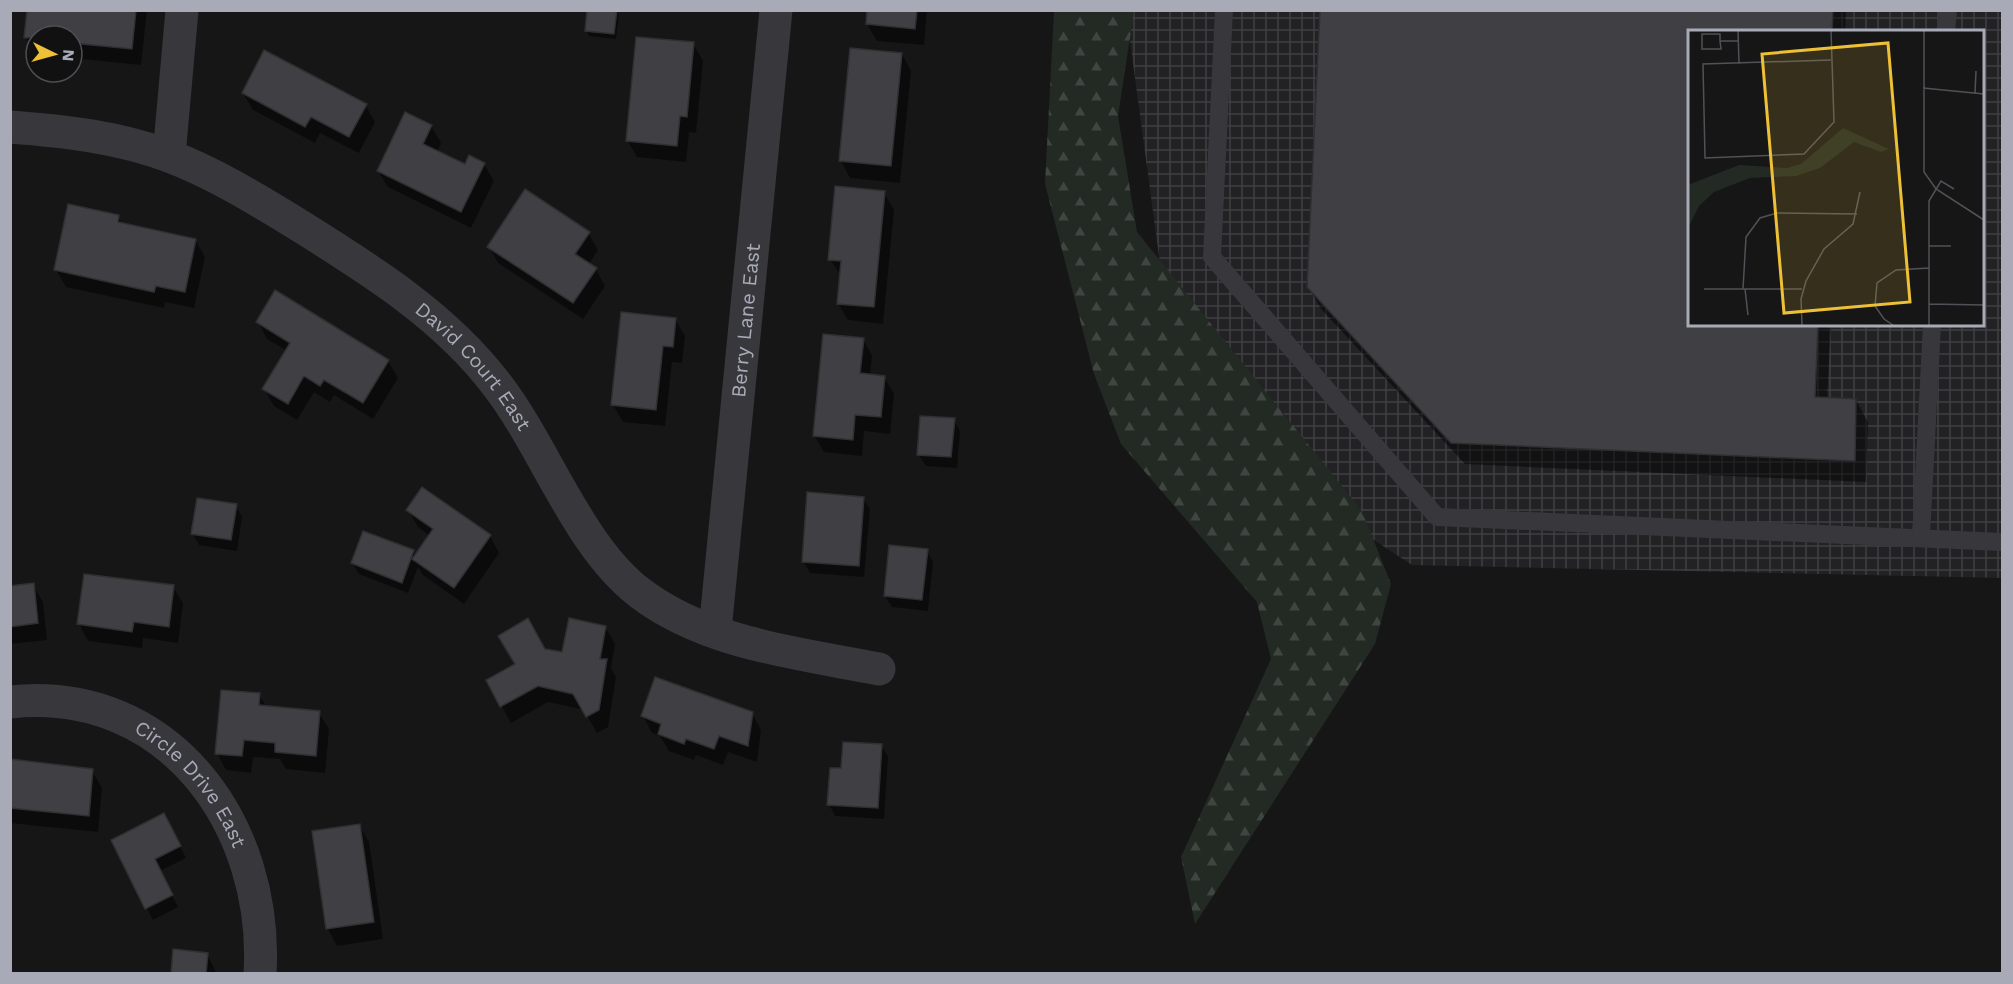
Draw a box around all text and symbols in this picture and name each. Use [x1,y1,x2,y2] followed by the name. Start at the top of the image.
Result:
[24,24,84,84] north arrow
[1688,30,1983,326] inset map
[58,49,78,62] text: N
[726,242,765,399] street label: Berry Lane East
[411,297,537,435] street label: David Court East
[131,715,251,852] street label: Circle Drive East

